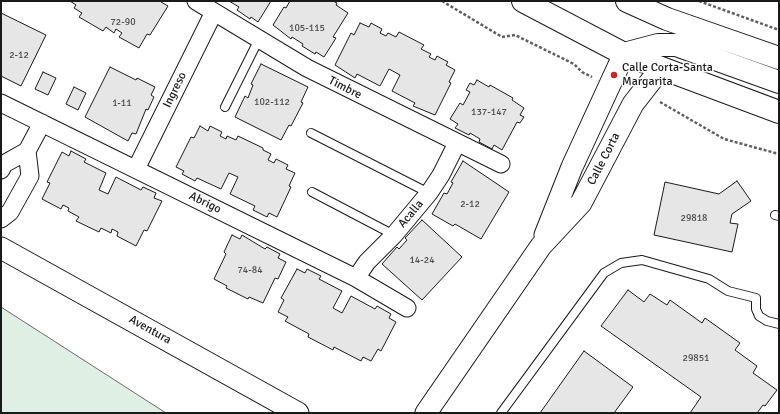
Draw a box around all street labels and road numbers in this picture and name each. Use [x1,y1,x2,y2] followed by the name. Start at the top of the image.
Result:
[160,70,190,110] street label: Ingreso
[326,74,364,102] street label: Timbre
[585,130,623,188] street label: Calle Corta
[187,189,223,217] street label: Abrigo
[395,197,427,231] street label: Acalla
[126,313,174,347] street label: Aventura

